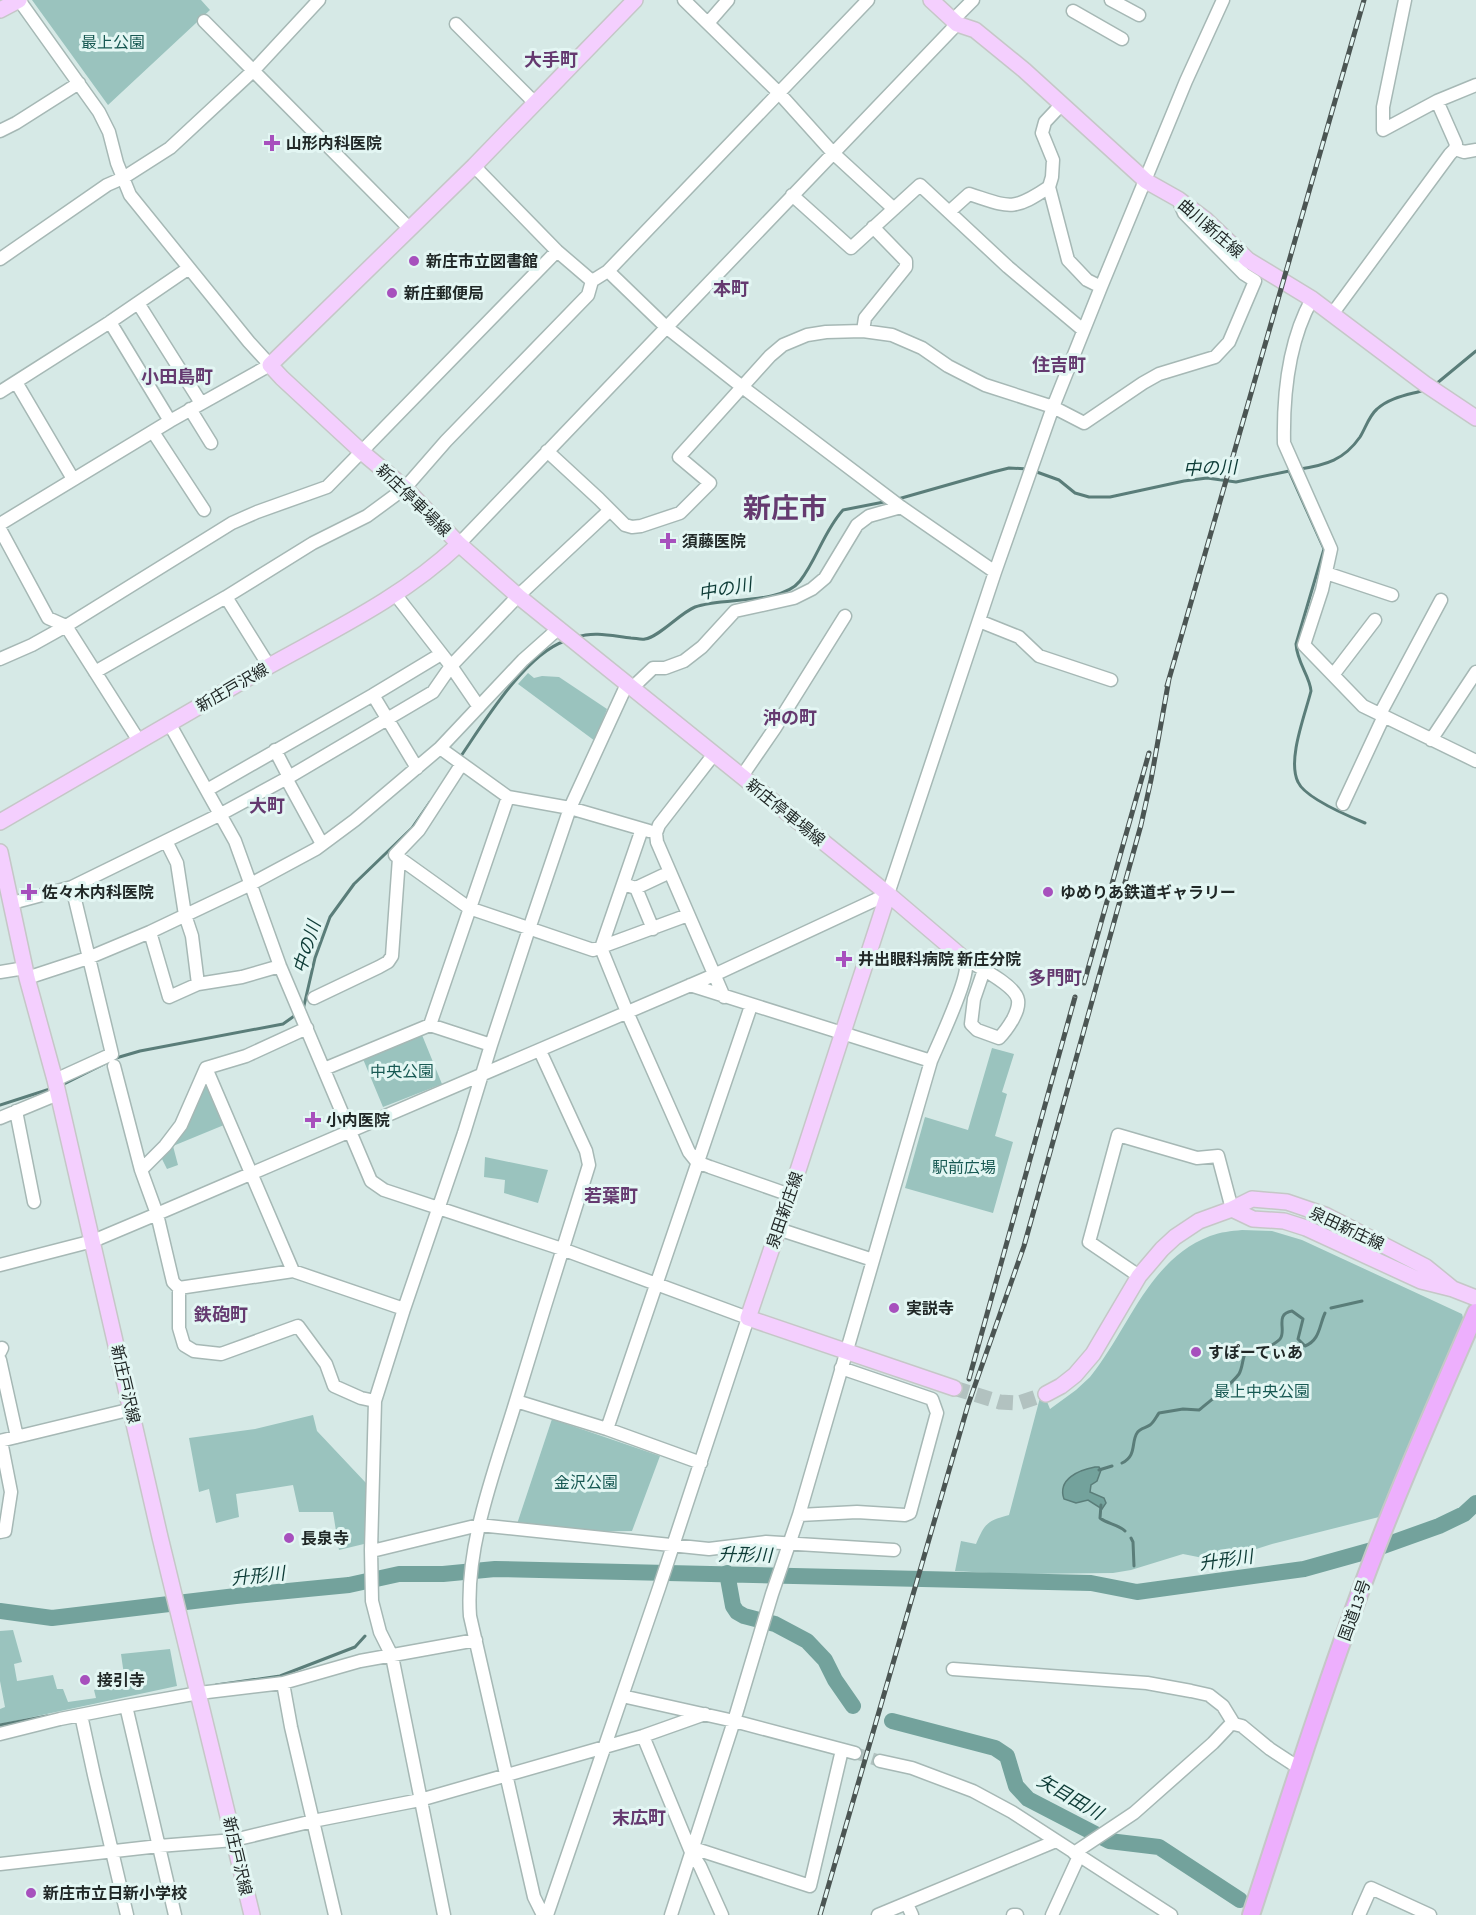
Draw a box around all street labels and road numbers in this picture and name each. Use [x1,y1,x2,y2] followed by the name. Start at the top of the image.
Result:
[1173,194,1248,263] street label: 曲川新庄線
[371,459,455,542] street label: 新庄停車場線
[192,658,273,717] street label: 新庄戸沢線
[741,774,830,852] street label: 新庄停車場線
[762,1169,808,1252] street label: 泉田新庄線
[1306,1202,1387,1256] street label: 泉田新庄線
[105,1343,145,1426] street label: 新庄戸沢線
[1334,1577,1376,1644] street label: 国道13号
[217,1815,257,1898] street label: 新庄戸沢線

